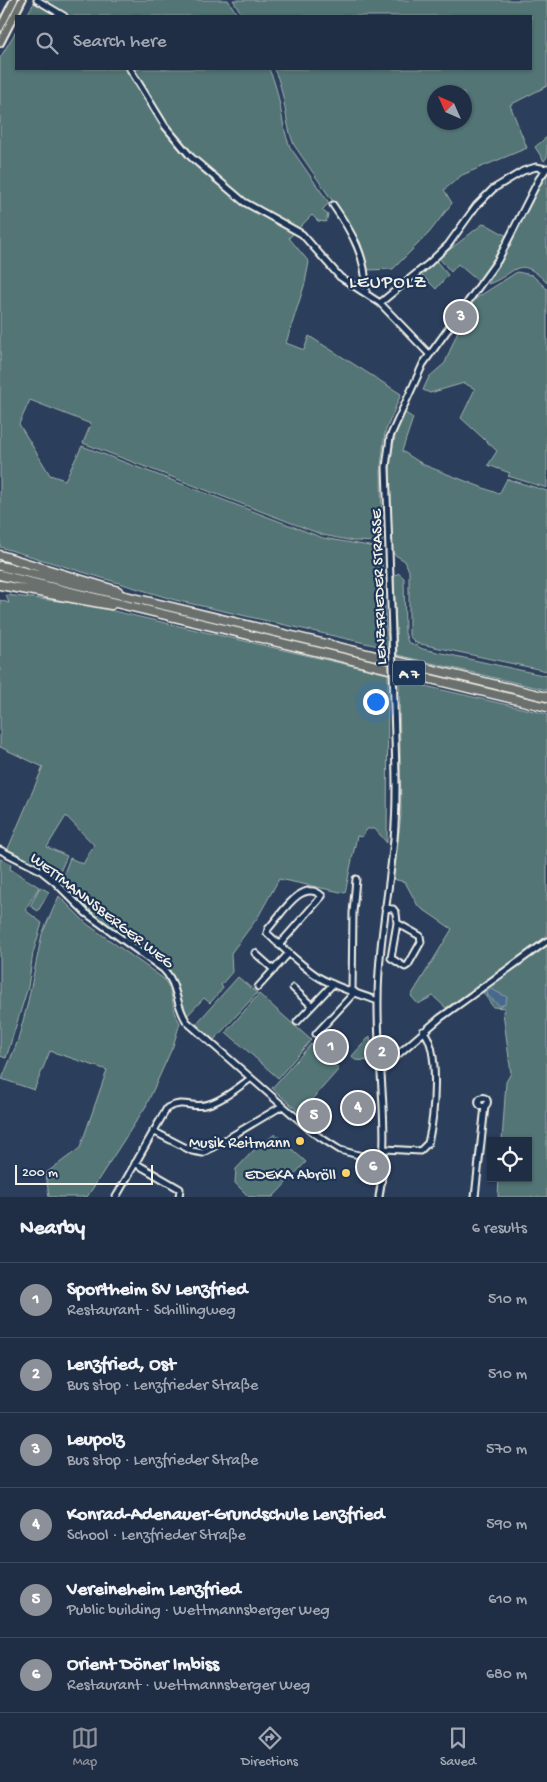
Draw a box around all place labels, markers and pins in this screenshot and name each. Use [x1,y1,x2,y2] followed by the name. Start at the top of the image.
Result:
[445,298,477,336] pin: 3
[315,1028,347,1066] pin: 1
[366,1034,398,1072] pin: 2
[342,1089,374,1127] pin: 4
[298,1097,330,1135] pin: 5
[189,1135,290,1154] place label: Musik Reitmann
[294,1135,306,1147] marker: Musik Reitmann
[357,1148,389,1186] pin: 6
[245,1167,336,1186] place label: EDEKA Abröll
[340,1167,352,1179] marker: EDEKA Abröll

